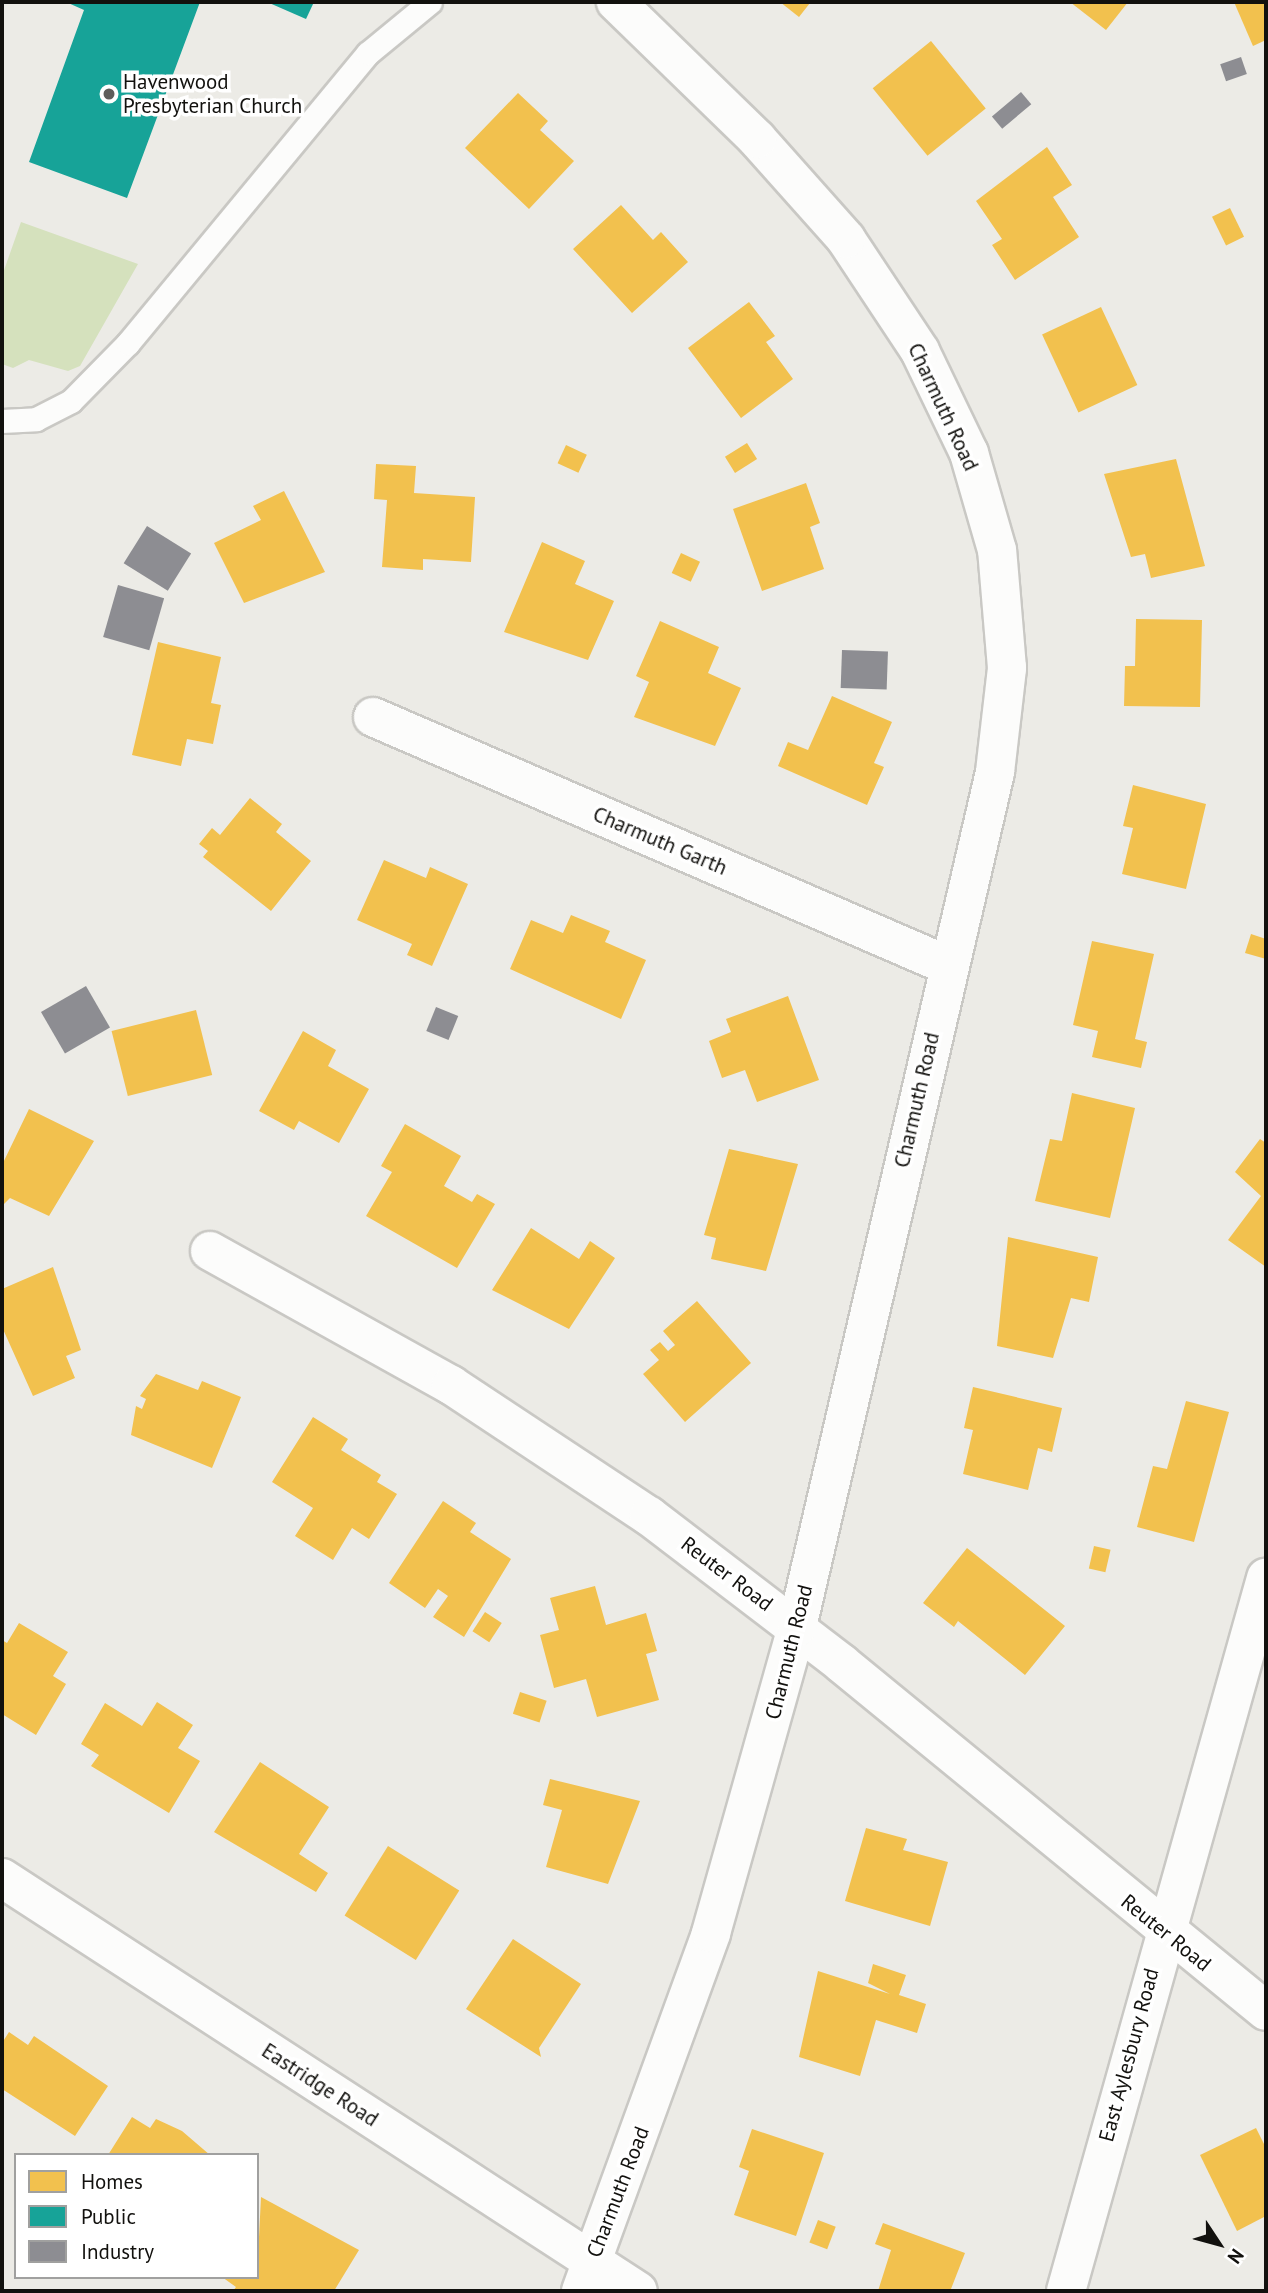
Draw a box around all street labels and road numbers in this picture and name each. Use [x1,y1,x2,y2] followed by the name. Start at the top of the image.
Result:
[902,339,984,475] street label: Charmuth Road
[589,801,731,881] street label: Charmuth Garth
[889,1030,945,1170] street label: Charmuth Road
[676,1531,778,1617] street label: Reuter Road
[760,1582,818,1722] street label: Charmuth Road
[1116,1889,1216,1977] street label: Reuter Road
[1094,1965,1164,2145] street label: East Aylesbury Road
[257,2038,383,2132] street label: Eastridge Road
[581,2123,655,2261] street label: Charmuth Road

